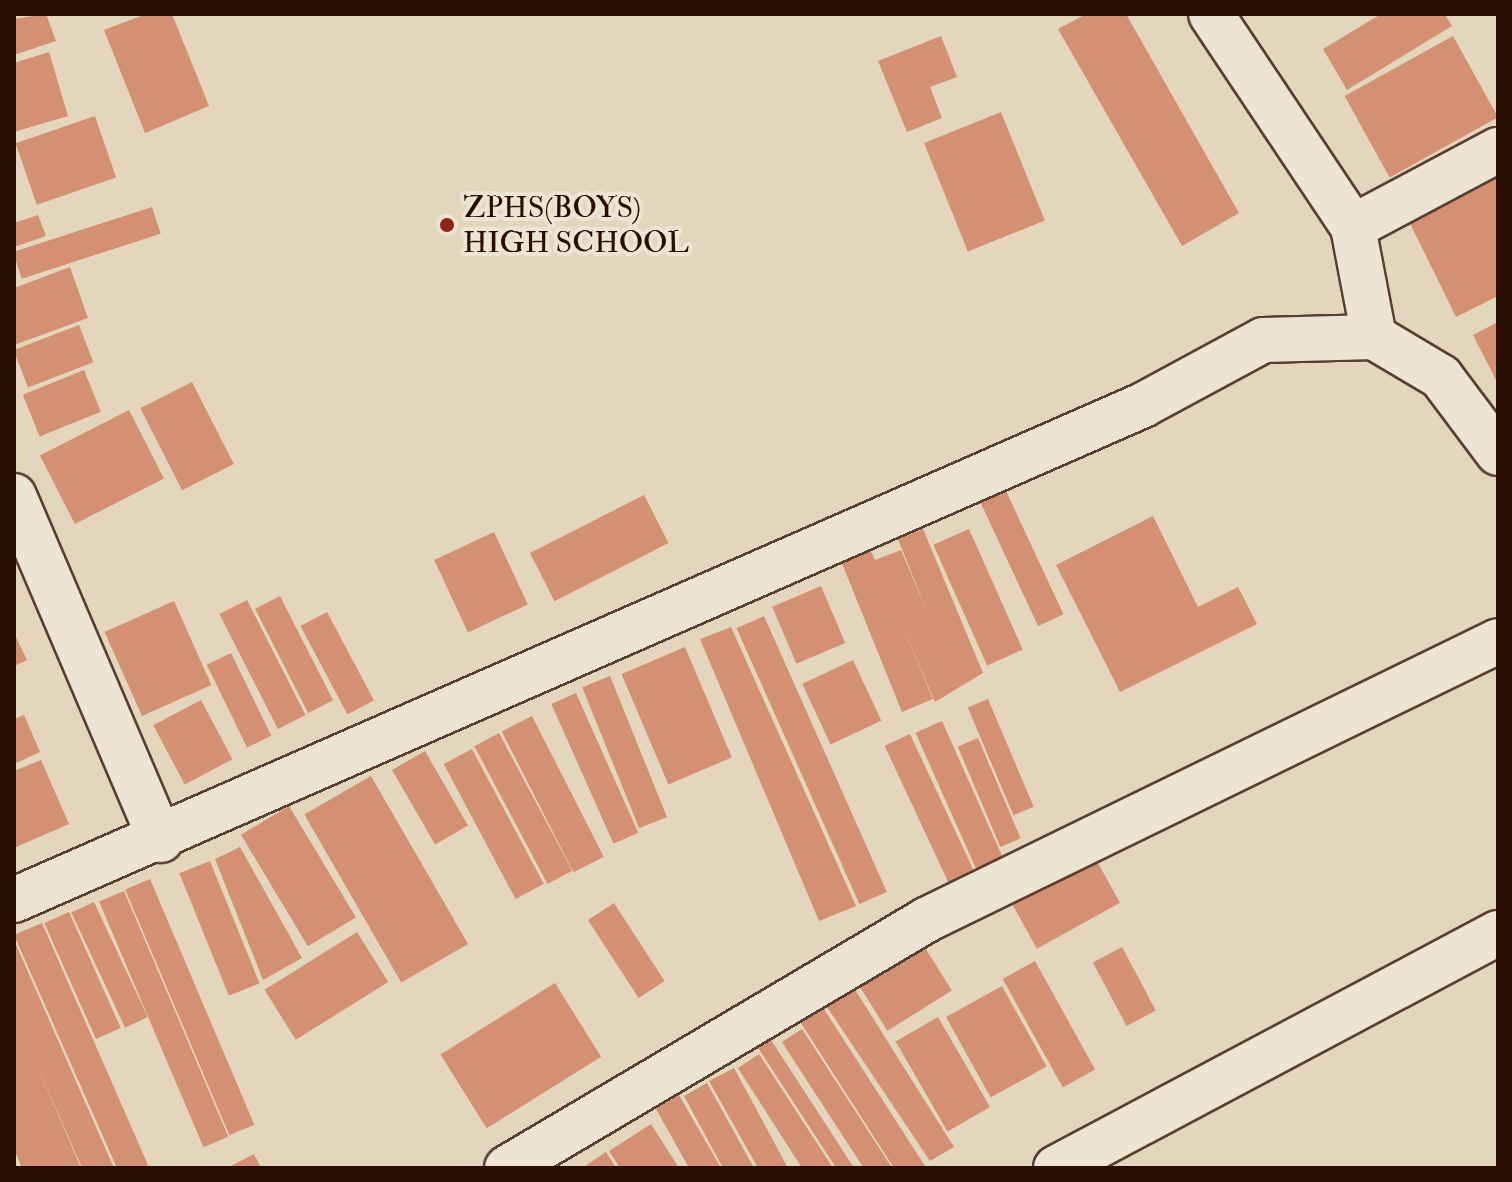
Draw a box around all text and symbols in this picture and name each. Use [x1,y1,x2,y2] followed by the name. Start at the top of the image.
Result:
[463,190,689,260] place label: ZPHS(BOYS) HIGH SCHOOL
[438,216,456,234] marker: ZPHS(BOYS) HIGH SCHOOL

